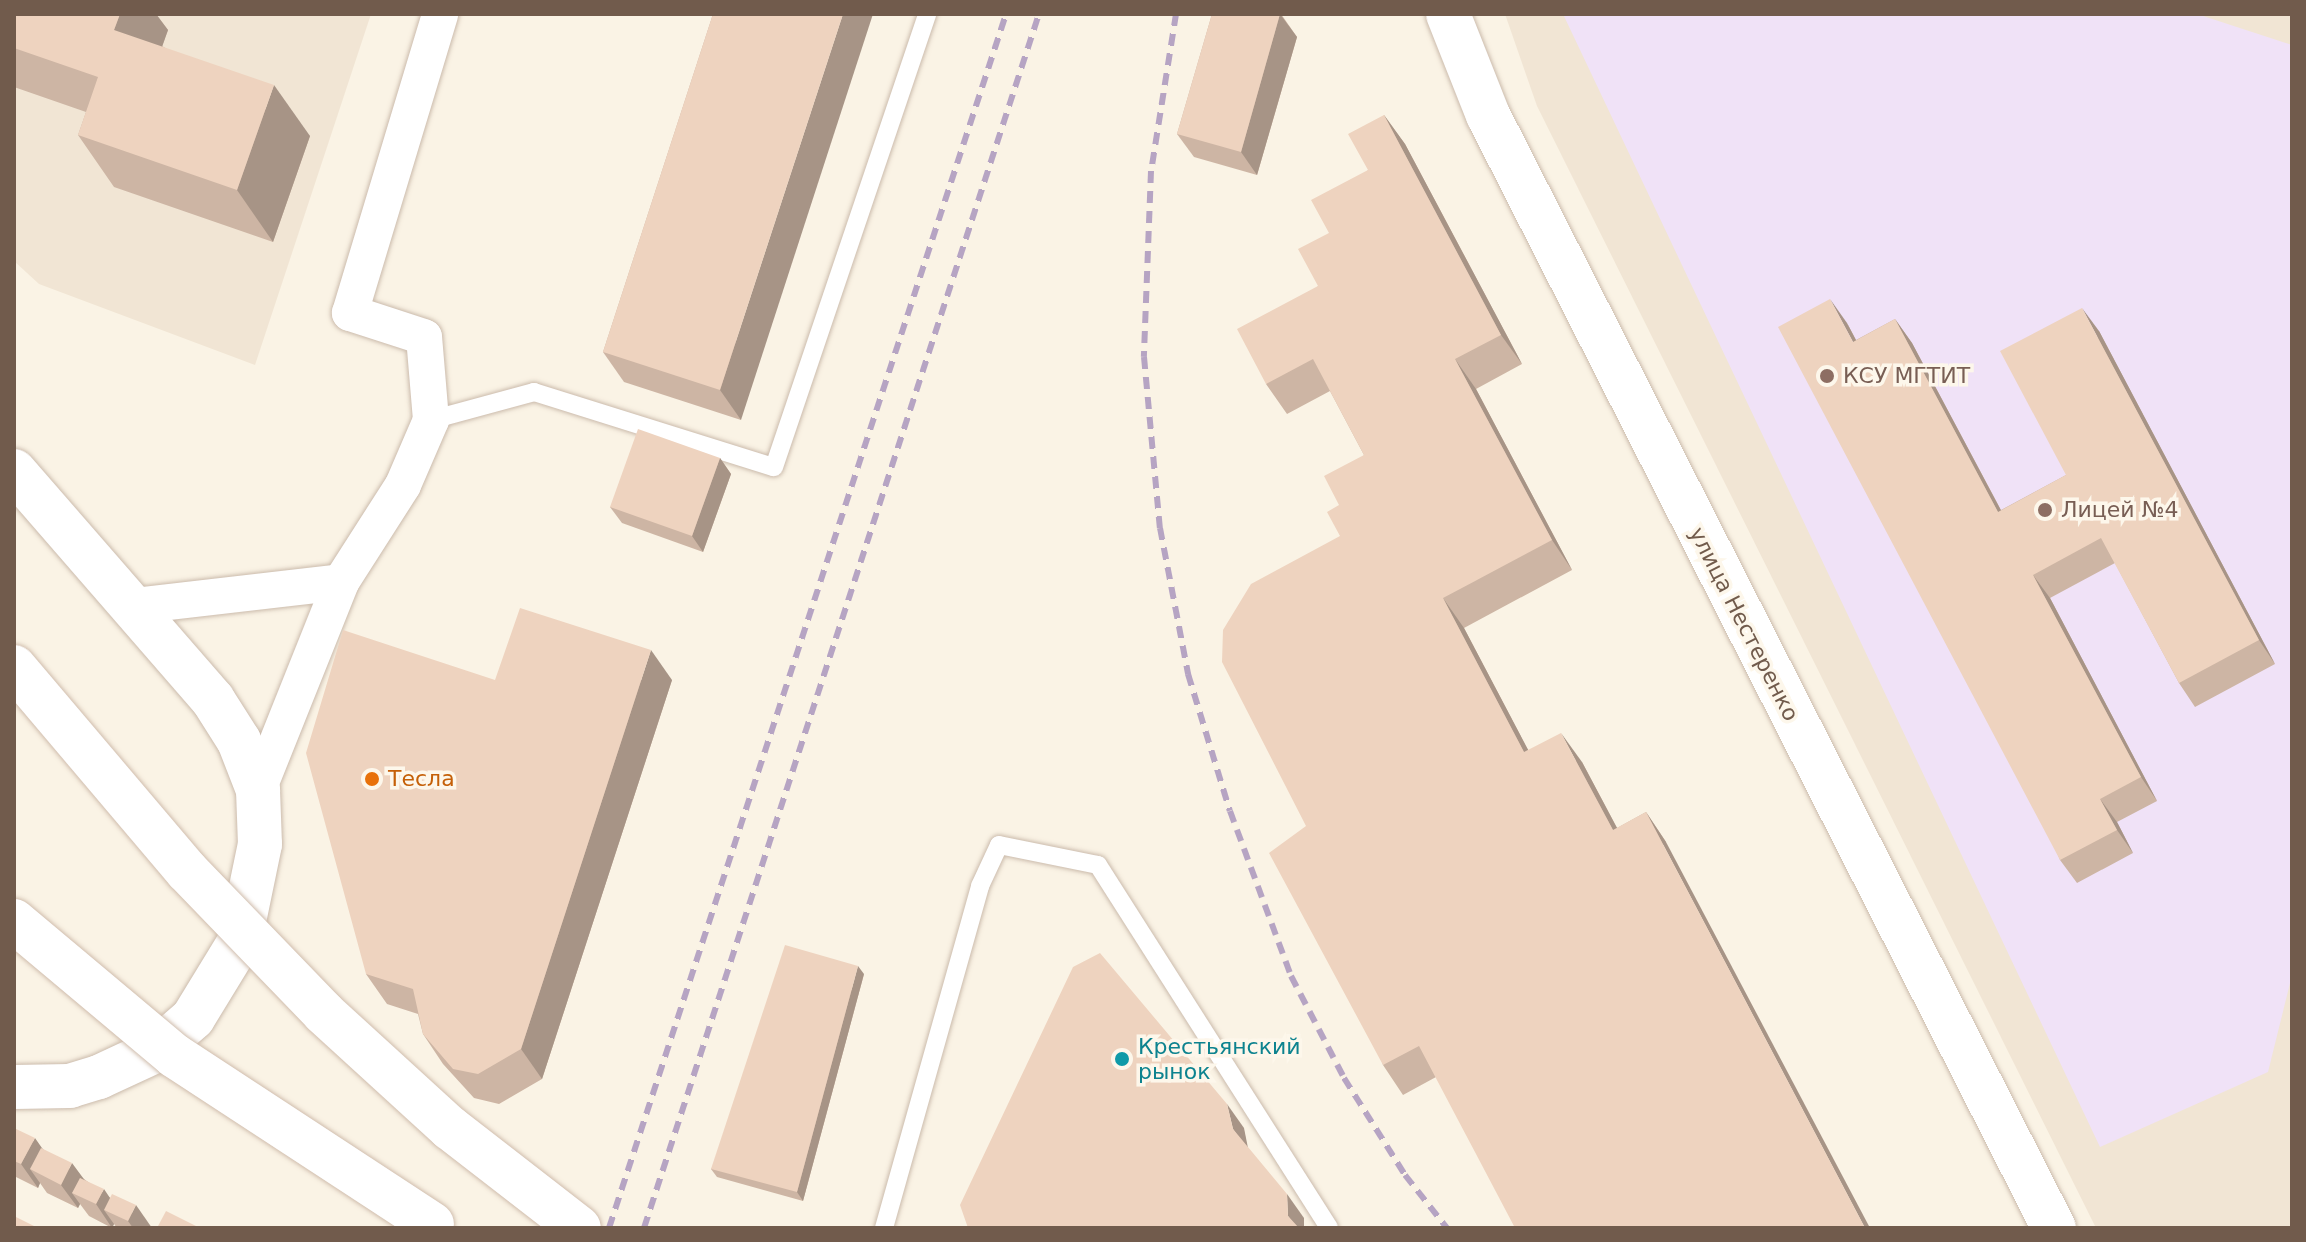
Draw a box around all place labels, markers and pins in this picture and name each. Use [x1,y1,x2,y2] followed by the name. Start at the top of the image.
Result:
[1843,363,1970,389] place label: КСУ МГТИТ
[1818,367,1836,385] marker: КСУ МГТИТ
[2061,497,2179,523] place label: Лицей №4
[2036,501,2054,519] marker: Лицей №4
[388,766,455,792] place label: Тесла
[363,770,381,788] marker: Тесла
[1138,1033,1301,1084] place label: Крестьянский рынок
[1113,1050,1131,1068] marker: Крестьянский рынок

